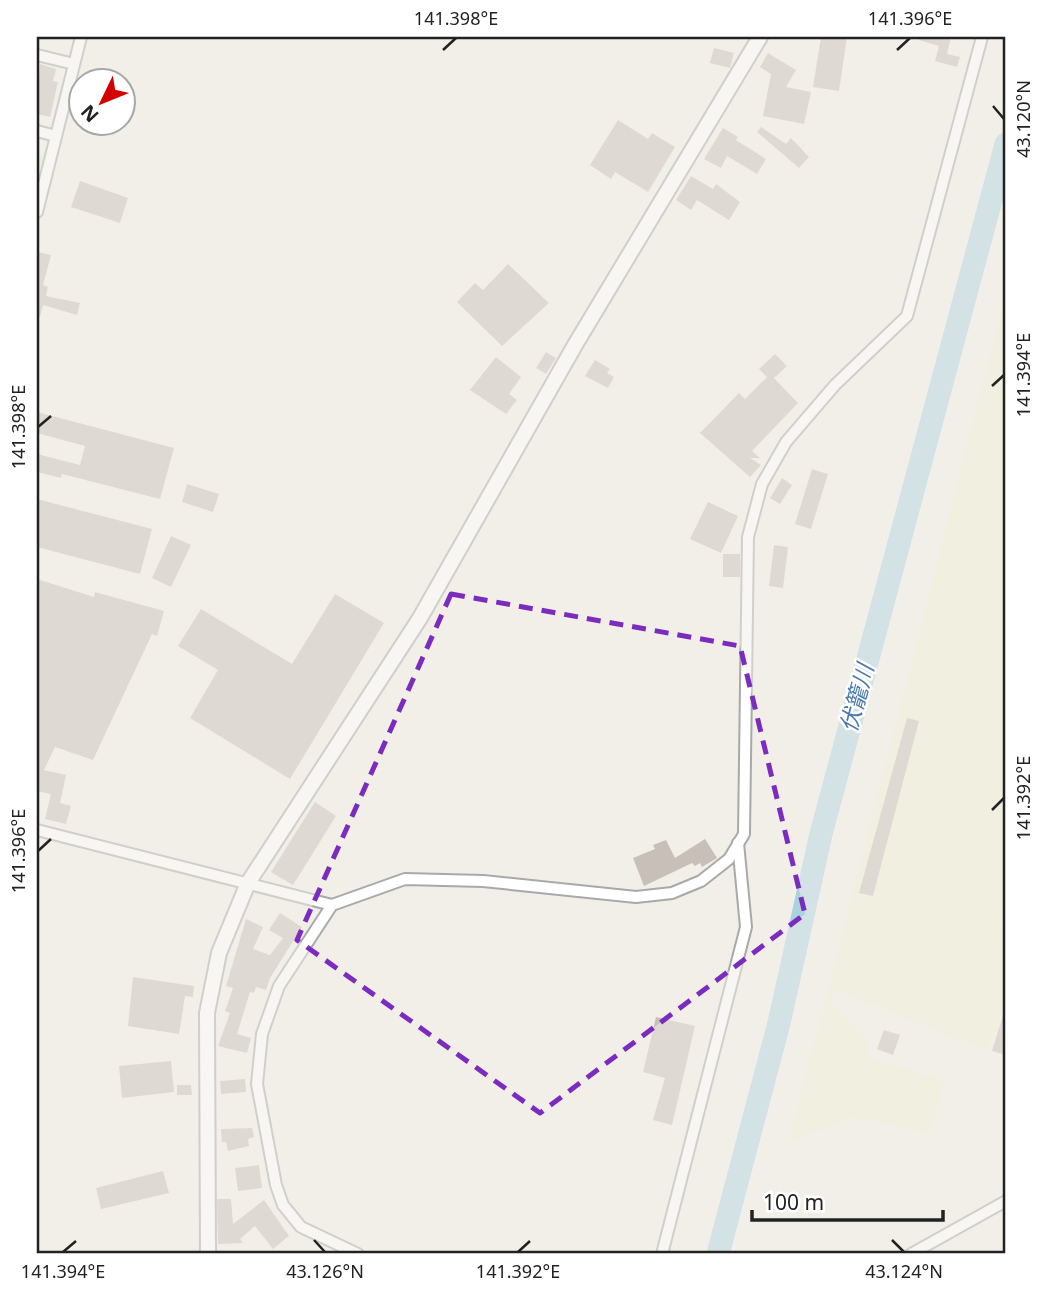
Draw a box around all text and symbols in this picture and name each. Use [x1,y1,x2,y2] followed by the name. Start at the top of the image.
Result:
[414,6,498,30] text: 141.398°E
[868,6,952,30] text: 141.396°E
[66,66,136,136] north arrow
[1011,80,1035,158] text: 43.120°N
[75,99,104,128] text: N
[1011,333,1035,417] text: 141.394°E
[6,385,30,469] text: 141.398°E
[832,657,881,735] water label: 伏籠川
[1011,756,1035,840] text: 141.392°E
[6,809,30,893] text: 141.396°E
[752,1179,943,1223] scale bar
[763,1188,824,1216] text: 100 m
[21,1259,105,1283] text: 141.394°E
[286,1259,364,1283] text: 43.126°N
[476,1259,560,1283] text: 141.392°E
[865,1259,943,1283] text: 43.124°N

